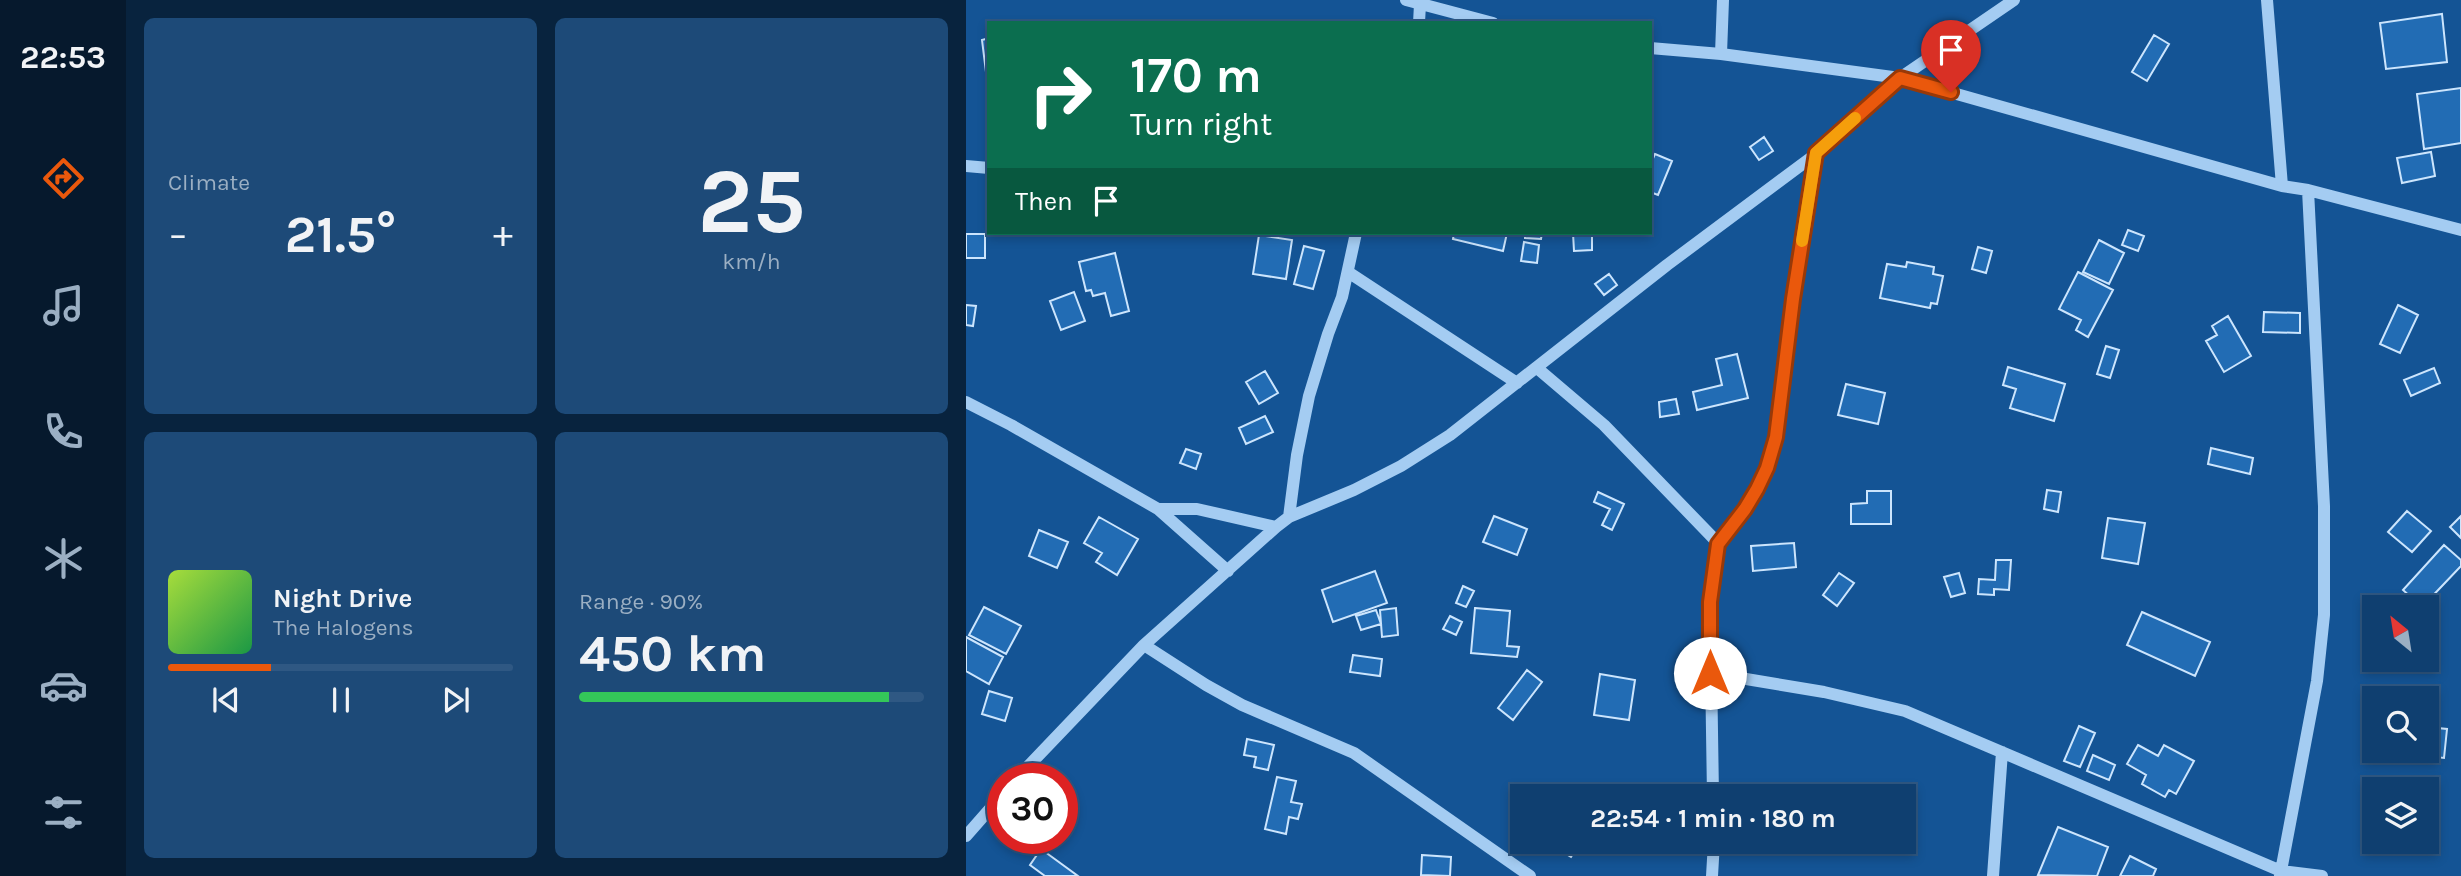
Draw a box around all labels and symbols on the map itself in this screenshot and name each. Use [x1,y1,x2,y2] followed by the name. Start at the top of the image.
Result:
[1921,20,1981,92] pin
[2362,595,2440,672] north arrow
[1673,636,1747,710] position arrow
[987,763,1078,854] speed limit sign: 30

